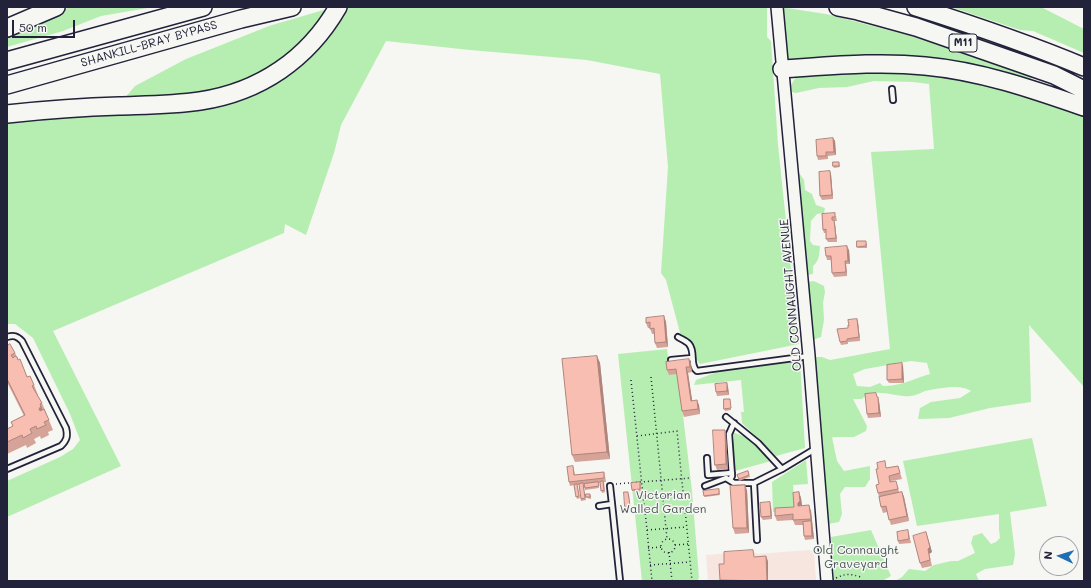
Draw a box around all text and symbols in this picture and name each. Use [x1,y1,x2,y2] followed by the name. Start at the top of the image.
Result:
[14,12,77,38] scale bar
[79,18,219,70] street label: SHANKILL-BRAY BYPASS
[19,19,47,35] text: 50 m
[949,34,977,52] road number: M11
[777,218,805,372] street label: OLD CONNAUGHT AVENUE
[620,488,706,516] park label: Victorian Walled Garden
[1039,536,1079,576] north arrow
[813,543,899,571] park label: Old Connaught Graveyard
[1040,551,1055,560] text: N

